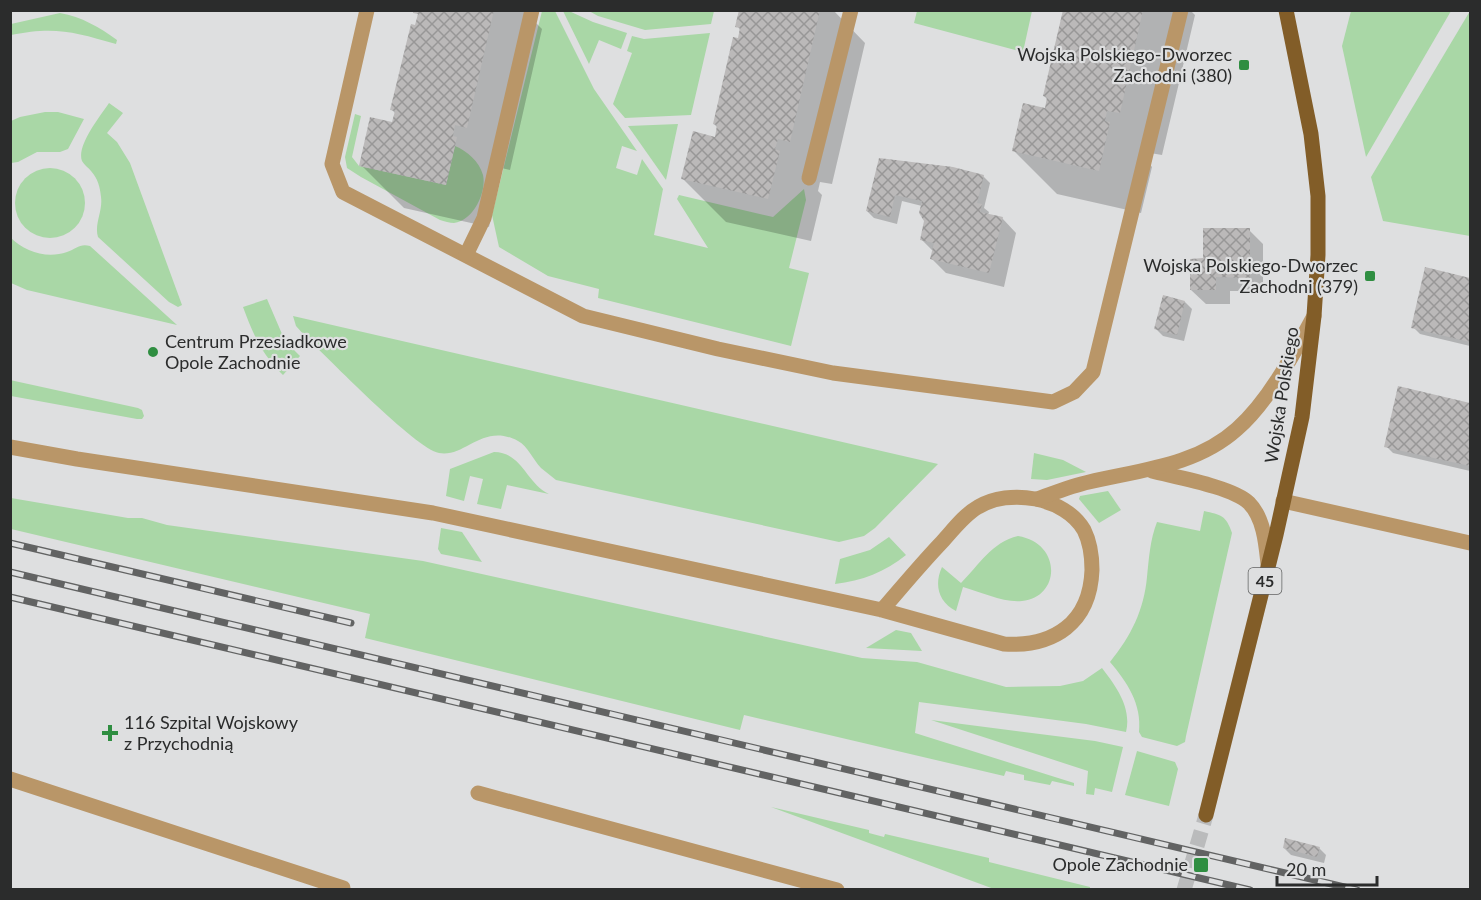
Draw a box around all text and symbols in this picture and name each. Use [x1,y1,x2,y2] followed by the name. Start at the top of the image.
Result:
[1017,43,1232,86] place label: Wojska Polskiego-Dworzec Zachodni (380)
[1237,58,1251,72] marker: Wojska Polskiego-Dworzec Zachodni (380)
[1143,254,1358,297] place label: Wojska Polskiego-Dworzec Zachodni (379)
[1363,269,1377,283] marker: Wojska Polskiego-Dworzec Zachodni (379)
[1259,325,1303,465] street label: Wojska Polskiego
[165,330,347,373] place label: Centrum Przesiadkowe Opole Zachodnie
[146,345,160,359] marker: Centrum Przesiadkowe Opole Zachodnie
[1248,568,1282,594] road number: 45
[124,711,299,754] place label: 116 Szpital Wojskowy z Przychodnią
[101,724,119,742] marker: 116 Szpital Wojskowy z Przychodnią
[1277,849,1378,887] scale bar
[1053,853,1188,875] place label: Opole Zachodnie
[1192,856,1210,874] marker: Opole Zachodnie
[1286,858,1326,880] text: 20 m

